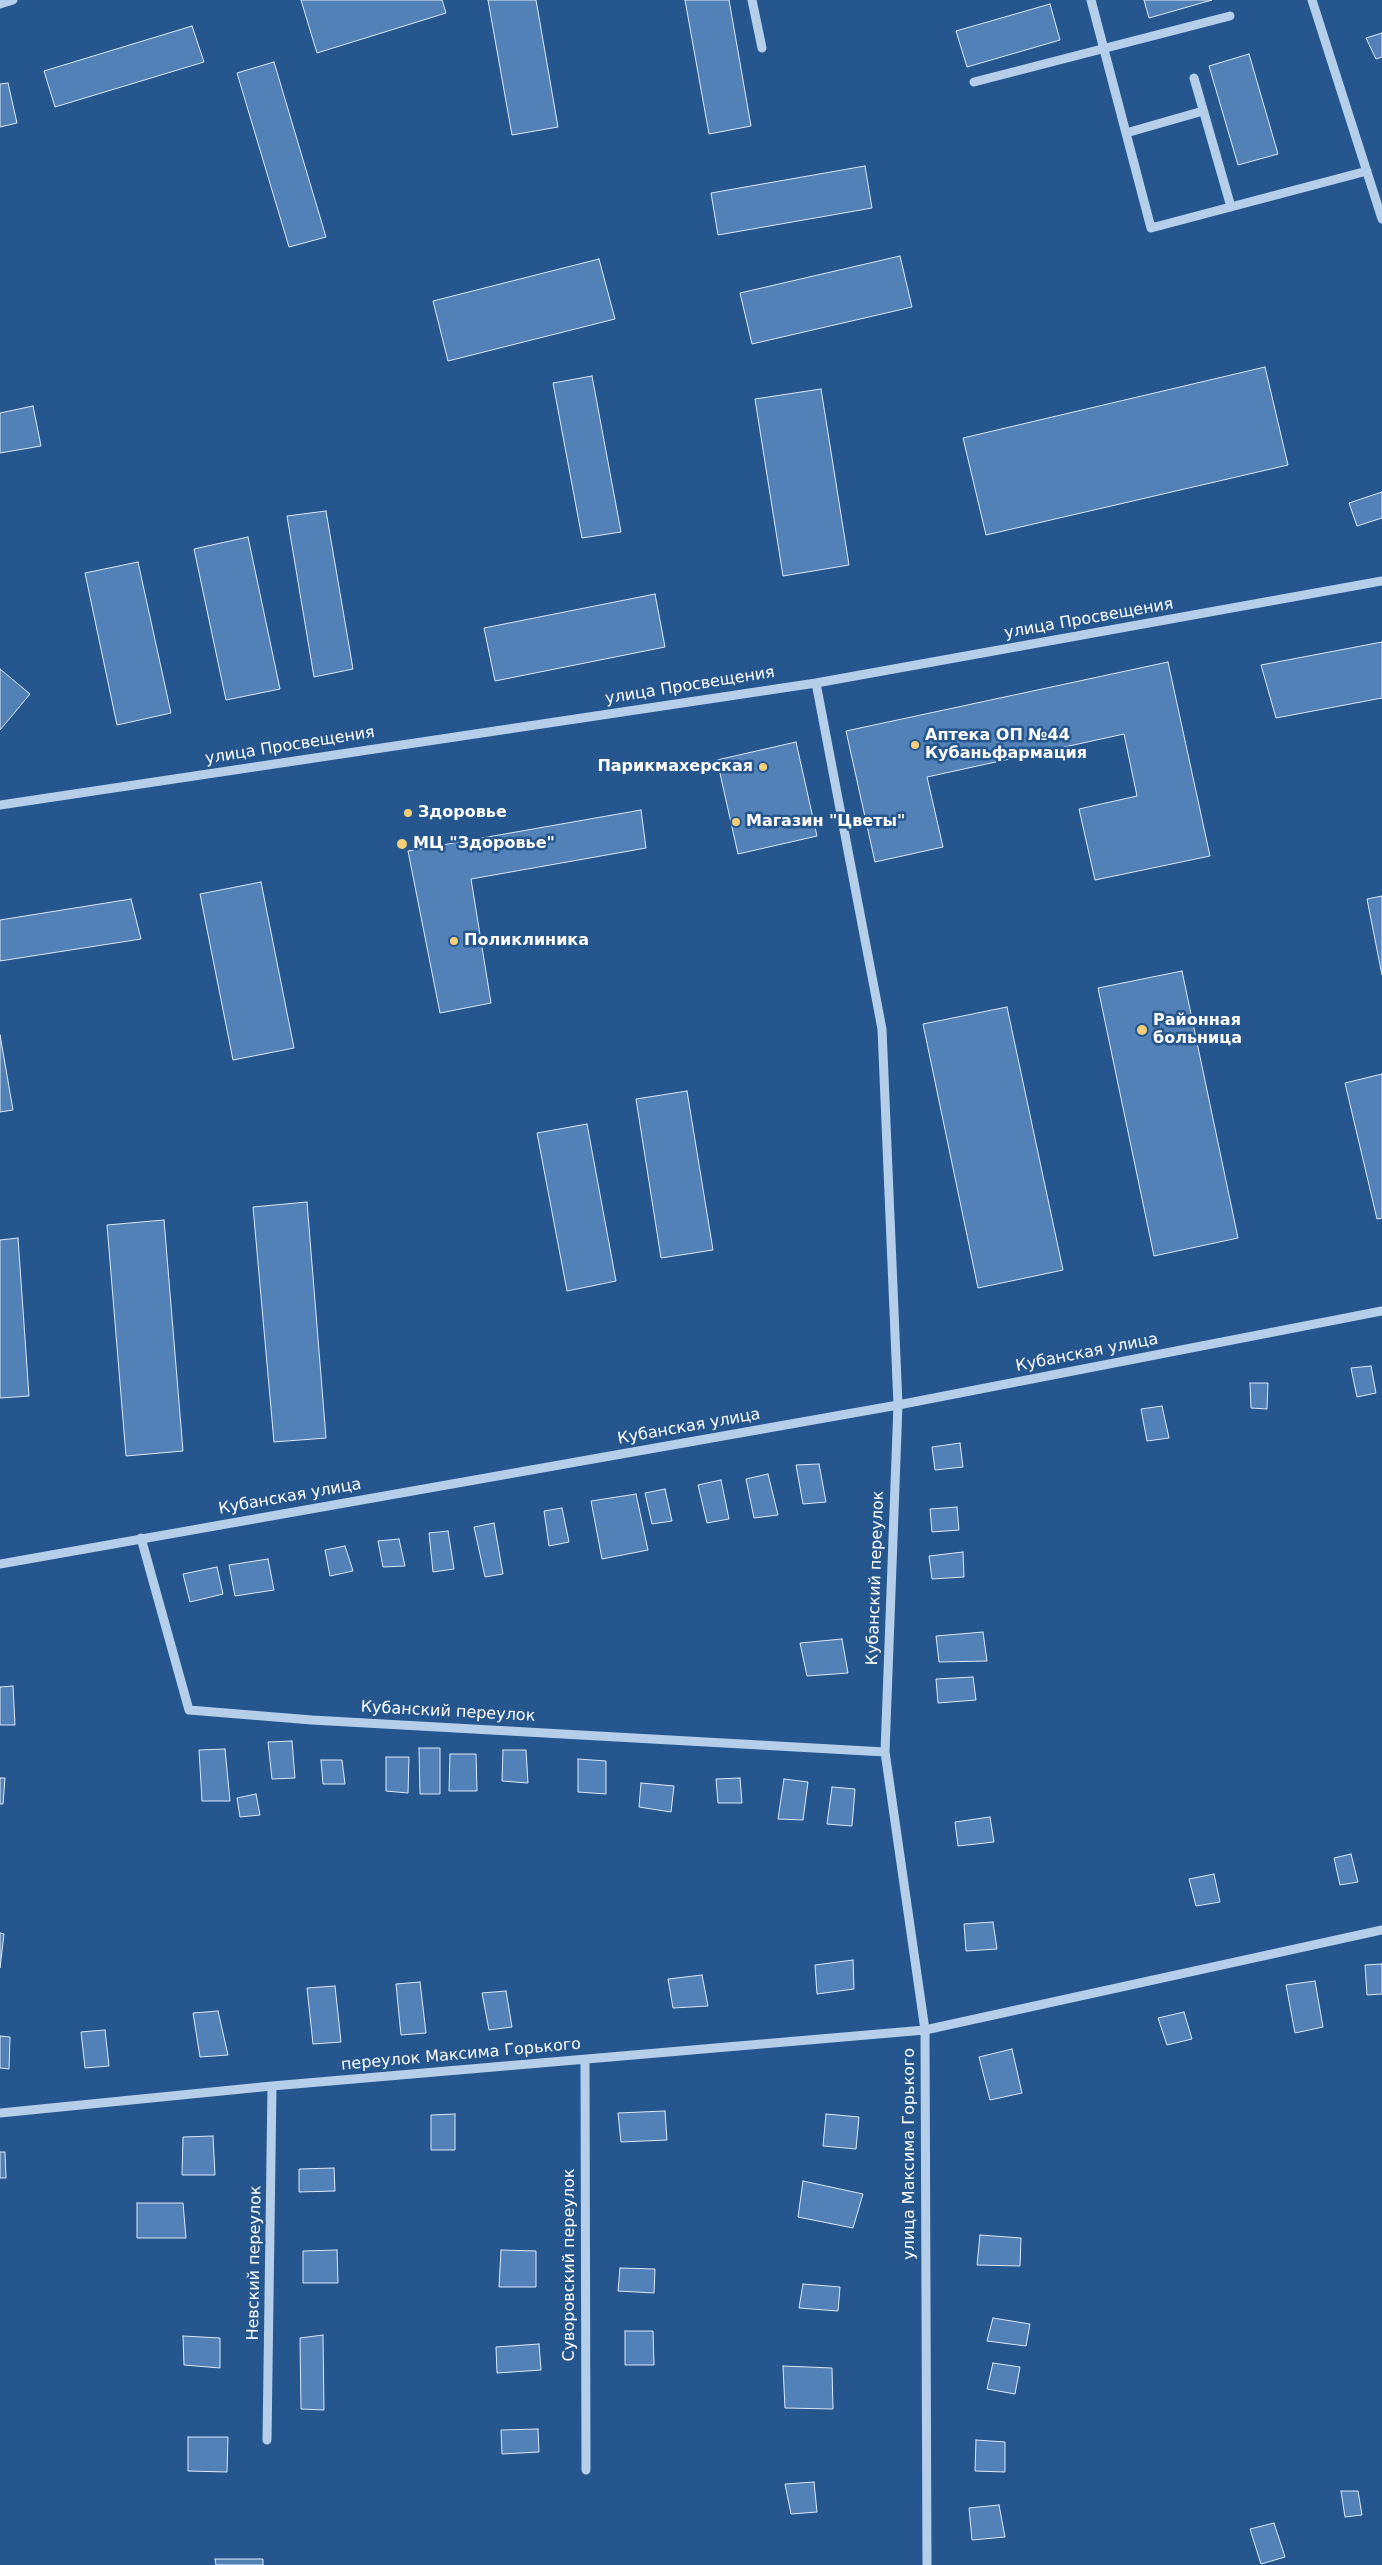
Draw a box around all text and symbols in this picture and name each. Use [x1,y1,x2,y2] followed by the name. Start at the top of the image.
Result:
[1003,595,1175,643] street label: улица Просвещения
[604,663,776,709] street label: улица Просвещения
[204,723,376,769] street label: улица Просвещения
[925,726,1087,764] place label: Аптека ОП №44 Кубаньфармация
[909,739,921,751] marker: Аптека ОП №44 Кубаньфармация
[597,757,753,777] place label: Парикмахерская
[757,761,769,773] marker: Парикмахерская
[418,803,507,823] place label: Здоровье
[402,807,414,819] marker: Здоровье
[746,812,905,832] place label: Магазин "Цветы"
[730,816,742,828] marker: Магазин "Цветы"
[413,834,555,854] place label: МЦ "Здоровье"
[395,837,409,851] marker: МЦ "Здоровье"
[464,931,589,951] place label: Поликлиника
[448,935,460,947] marker: Поликлиника
[1153,1011,1242,1049] place label: Районная больница
[1135,1023,1149,1037] marker: Районная больница
[1014,1330,1160,1376] street label: Кубанская улица
[616,1405,762,1449] street label: Кубанская улица
[217,1475,363,1519] street label: Кубанская улица
[863,1490,889,1666] street label: Кубанский переулок
[360,1698,536,1726] street label: Кубанский переулок
[340,2035,582,2075] street label: переулок Максима Горького
[900,2048,920,2260] street label: улица Максима Горького
[560,2168,580,2362] street label: Суворовский переулок
[244,2185,266,2341] street label: Невский переулок

